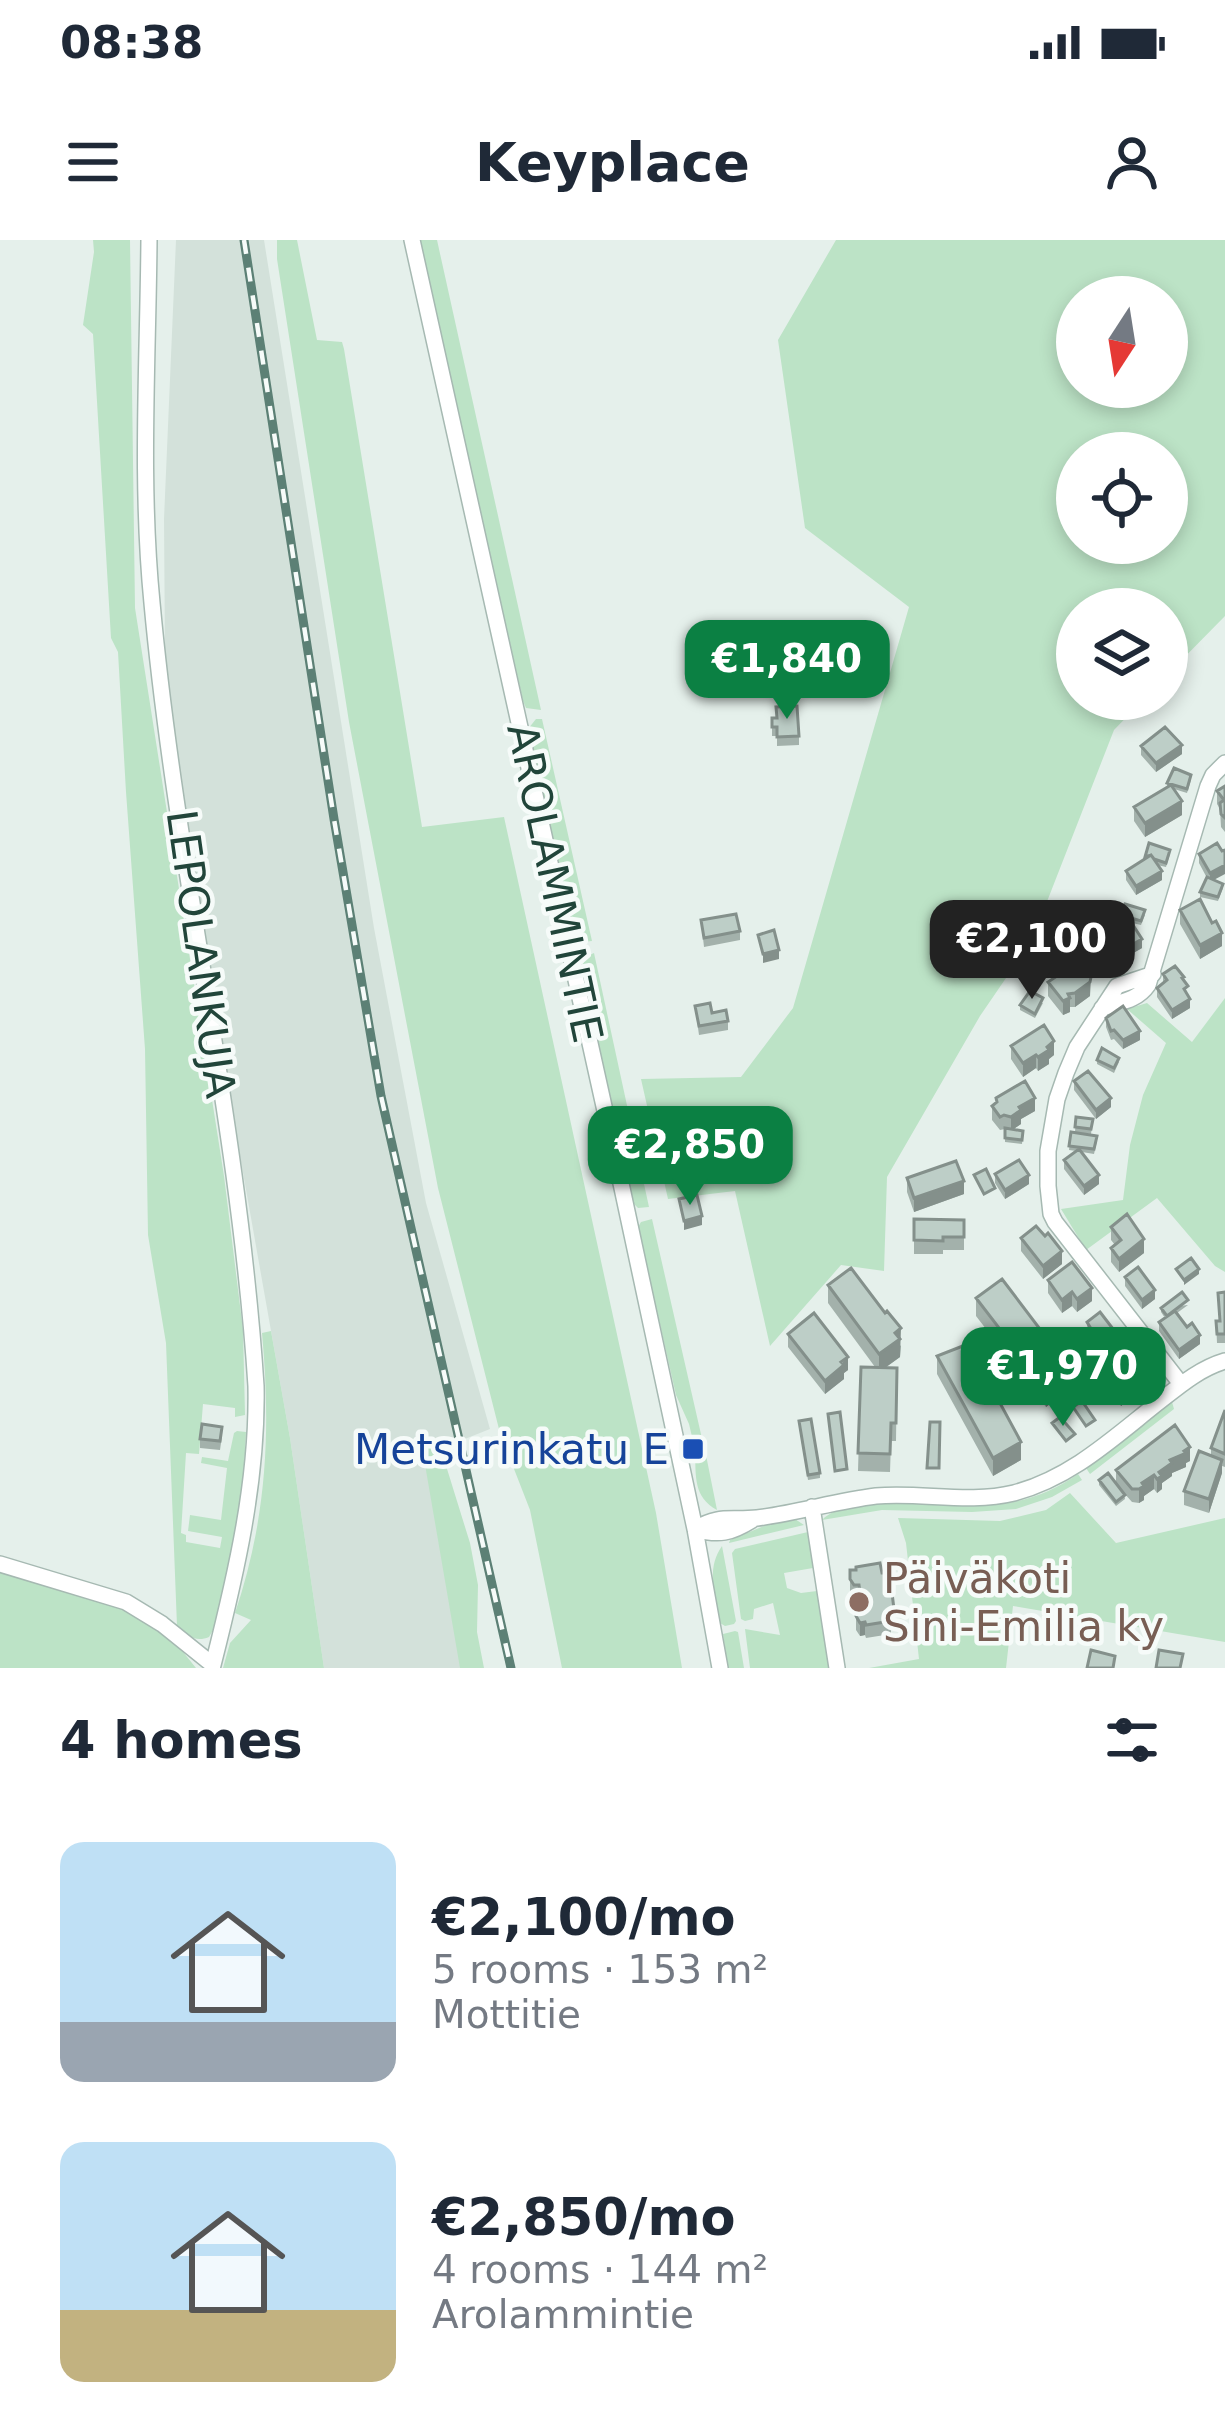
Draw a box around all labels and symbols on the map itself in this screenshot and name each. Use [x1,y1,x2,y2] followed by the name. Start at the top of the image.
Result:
[1056,276,1188,408] north arrow
[689,620,885,722] pin: €1,840
[497,719,613,1047] street label: AROLAMMINTIE
[157,807,246,1101] street label: LEPOLANKUJA
[934,900,1130,1002] pin: €2,100
[592,1106,788,1208] pin: €2,850
[965,1327,1161,1429] pin: €1,970
[354,1425,669,1474] place label: Metsurinkatu E
[680,1436,706,1462] marker: Metsurinkatu E
[883,1554,1164,1651] place label: Päiväkoti Sini-Emilia ky
[846,1589,872,1615] marker: Päiväkoti Sini-Emilia ky

